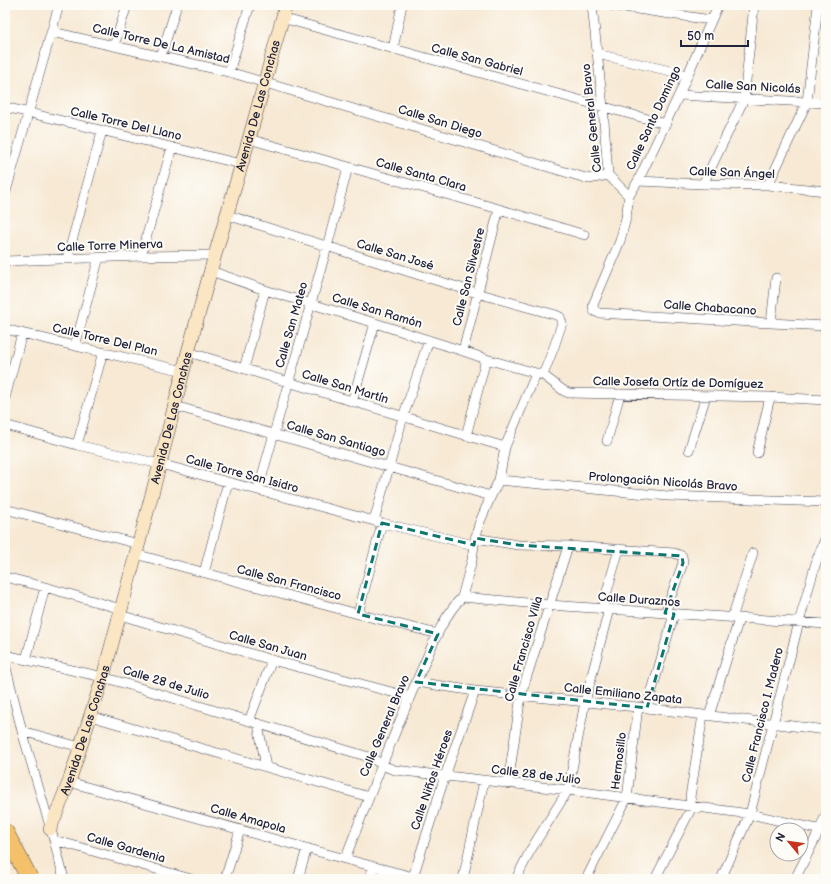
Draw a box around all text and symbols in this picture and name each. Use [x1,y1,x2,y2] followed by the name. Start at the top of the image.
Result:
[91,21,231,67] street label: Calle Torre De La Amistad
[681,22,748,48] scale bar
[687,29,714,44] text: 50 m
[232,38,283,173] street label: Avenida De Las Conchas
[430,41,524,79] street label: Calle San Gabriel
[579,63,605,173] street label: Calle General Bravo
[623,63,685,173] street label: Calle Santo Domingo
[705,77,801,97] street label: Calle San Nicolás
[396,102,484,142] street label: Calle San Diego
[69,104,183,144] street label: Calle Torre Del Llano
[374,155,468,195] street label: Calle Santa Clara
[689,162,775,182] street label: Calle San Ángel
[450,226,488,328] street label: Calle San Silvestre
[354,236,436,274] street label: Calle San José
[57,237,163,255] street label: Calle Torre Minerva
[272,280,312,370] street label: Calle San Mateo
[330,290,424,332] street label: Calle San Ramón
[663,297,757,319] street label: Calle Chabacano
[51,321,159,359] street label: Calle Torre Del Plan
[147,350,195,486] street label: Avenida De Las Conchas
[300,367,390,407] street label: Calle San Martín
[593,374,764,392] street label: Calle Josefa Ortíz de Domíguez
[285,418,387,460] street label: Calle San Santiago
[184,452,300,496] street label: Calle Torre San Isidro
[588,469,738,495] street label: Prolongación Nicolás Bravo
[235,562,343,604] street label: Calle San Francisco
[597,590,681,610] street label: Calle Duraznos
[502,594,546,704] street label: Calle Francisco Villa
[227,628,309,664] street label: Calle San Juan
[739,646,787,784] street label: Calle Francisco I. Madero
[121,663,211,703] street label: Calle 28 de Julio
[57,664,113,797] street label: Avenida De Las Conchas
[357,673,413,779] street label: Calle General Bravo
[563,680,683,708] street label: Calle Emiliano Zapata
[408,728,456,832] street label: Calle Niños Héroes
[608,731,630,791] street label: Hermosillo
[490,762,582,788] street label: Calle 28 de Julio
[208,801,288,837] street label: Calle Amapola
[769,822,809,862] north arrow
[85,830,167,866] street label: Calle Gardenia
[773,831,788,844] text: N

